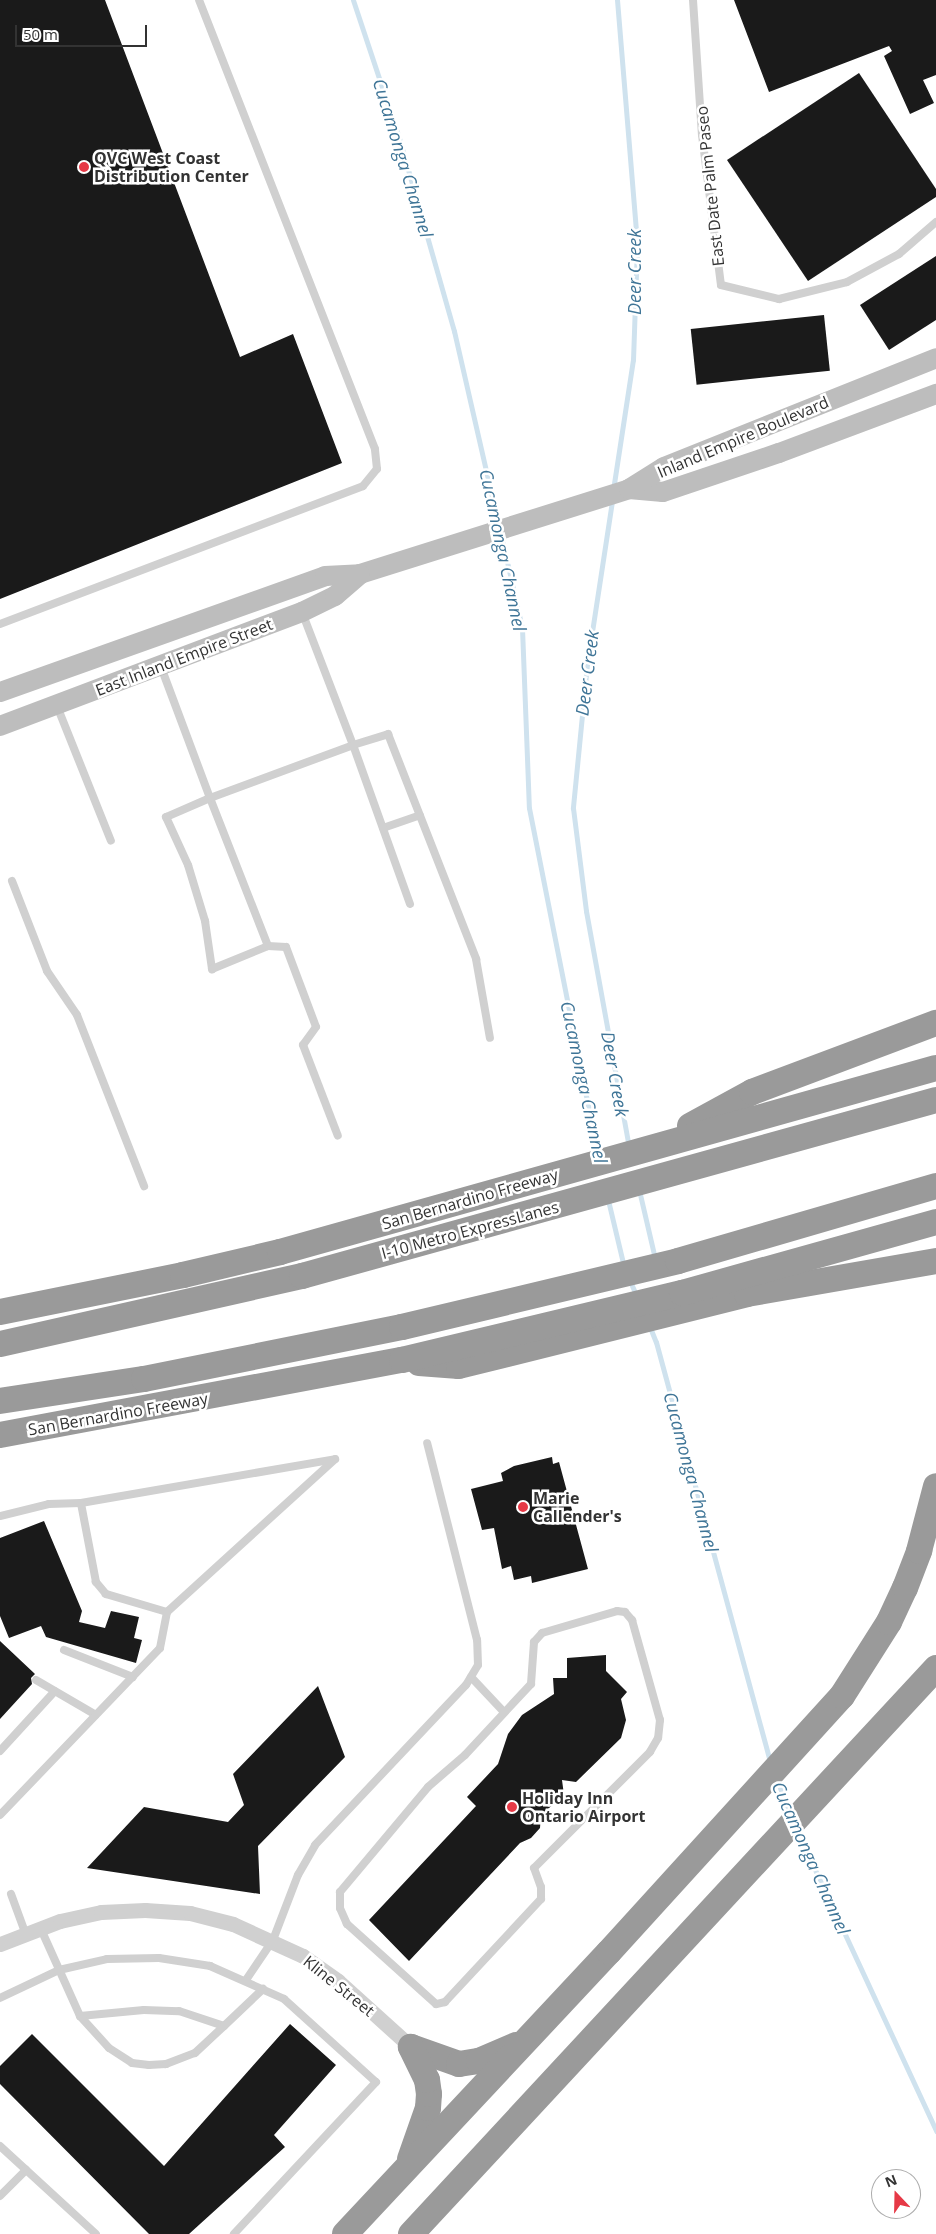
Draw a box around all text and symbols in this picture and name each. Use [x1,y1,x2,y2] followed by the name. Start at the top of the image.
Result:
[18,15,150,47] scale bar
[23,24,58,44] text: 50 m
[369,76,437,240] water label: Cucamonga Channel
[692,105,728,267] street label: East Date Palm Paseo
[94,148,249,186] place label: QVC West Coast Distribution Center
[78,161,90,173] marker: QVC West Coast Distribution Center
[623,229,645,315] water label: Deer Creek
[654,392,832,482] street label: Inland Empire Boulevard
[475,467,531,633] water label: Cucamonga Channel
[93,614,275,700] street label: East Inland Empire Street
[571,629,603,717] water label: Deer Creek
[556,999,612,1165] water label: Cucamonga Channel
[597,1030,633,1118] water label: Deer Creek
[380,1165,560,1233] street label: San Bernardino Freeway
[379,1197,561,1263] street label: I-10 Metro ExpressLanes
[27,1389,209,1439] street label: San Bernardino Freeway
[659,1389,723,1555] water label: Cucamonga Channel
[533,1488,622,1526] place label: Marie Callender's
[517,1501,529,1513] marker: Marie Callender's
[768,1778,854,1938] water label: Cucamonga Channel
[522,1788,646,1826] place label: Holiday Inn Ontario Airport
[506,1801,518,1813] marker: Holiday Inn Ontario Airport
[300,1952,378,2020] street label: Kline Street
[871,2169,921,2219] north arrow
[882,2170,900,2191] text: N

